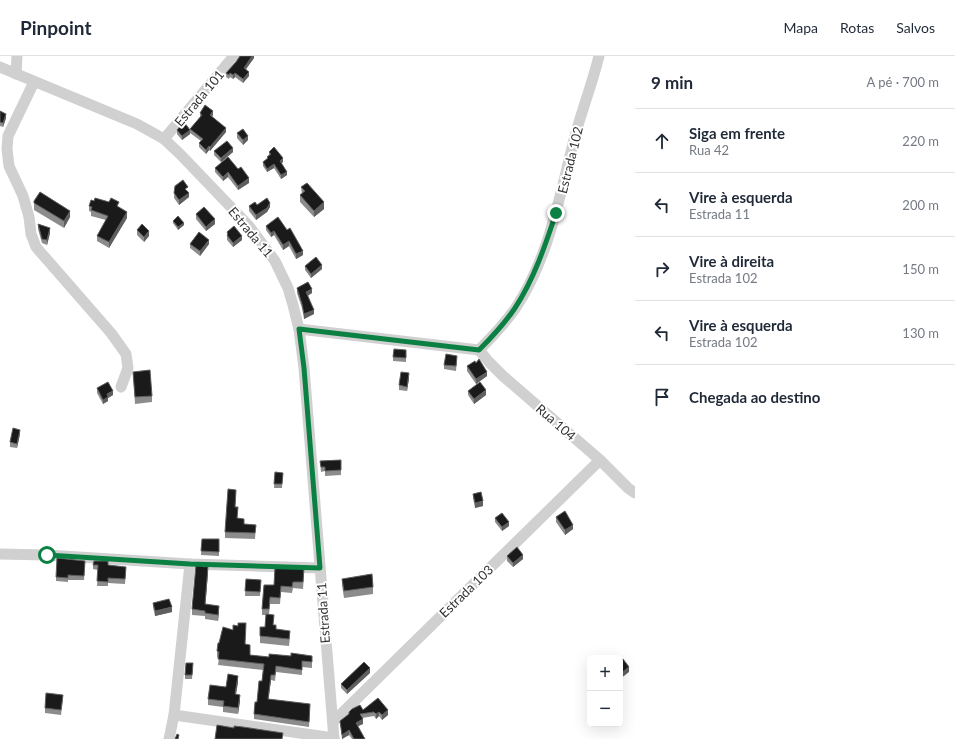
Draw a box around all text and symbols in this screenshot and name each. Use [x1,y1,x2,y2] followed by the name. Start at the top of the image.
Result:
[20,16,91,39] text: Pinpoint
[783,19,818,36] text: Mapa
[840,19,874,36] text: Rotas
[896,19,935,36] text: Salvos
[171,67,227,129] street label: Estrada 101
[651,72,693,93] text: 9 min
[866,74,939,90] text: A pé · 700 m
[689,124,785,142] text: Siga em frente
[554,125,586,195] street label: Estrada 102
[651,130,673,152] icon: ahead
[902,133,939,149] text: 220 m
[689,142,729,158] text: Rua 42
[689,188,793,206] text: Vire à esquerda
[651,194,673,216] icon: left
[902,197,939,213] text: 200 m
[225,204,277,260] street label: Estrada 11
[547,204,565,222] route end
[689,206,750,222] text: Estrada 11
[689,252,774,270] text: Vire à direita
[651,258,673,280] icon: right
[902,261,939,277] text: 150 m
[689,270,757,286] text: Estrada 102
[689,316,793,334] text: Vire à esquerda
[651,322,673,344] icon: left
[902,325,939,341] text: 130 m
[689,334,757,350] text: Estrada 102
[651,386,673,408] icon: arrive
[689,388,820,406] text: Chegada ao destino
[533,400,580,444] street label: Rua 104
[38,546,56,564] route start
[436,561,496,621] street label: Estrada 103
[313,582,333,644] street label: Estrada 11
[587,655,623,727] map controls
[587,655,623,691] button: +
[587,691,623,727] button: −

